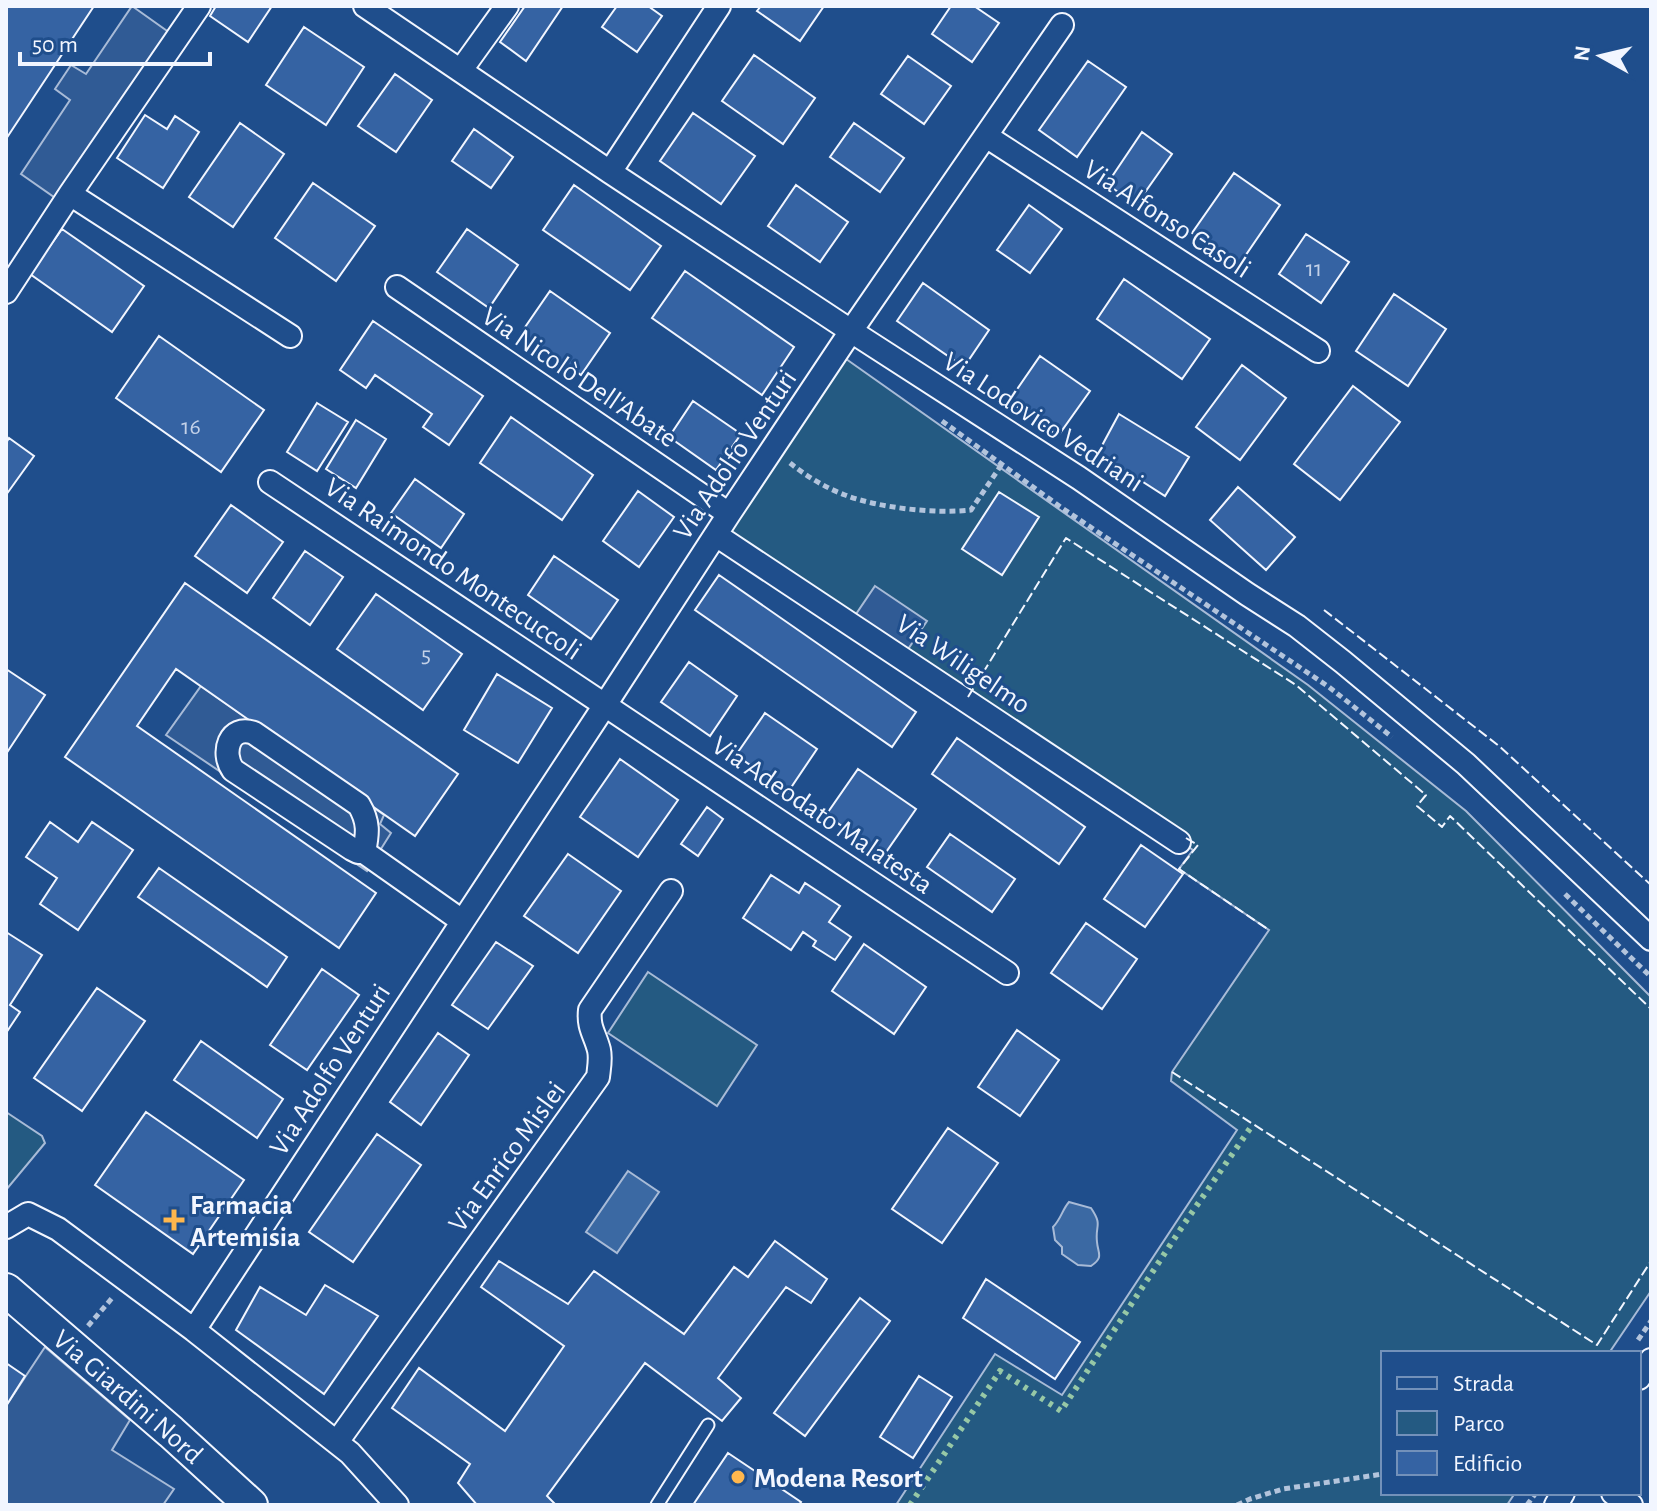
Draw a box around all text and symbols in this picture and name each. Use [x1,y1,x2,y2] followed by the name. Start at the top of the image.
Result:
[20,16,210,66] scale bar
[1561,16,1641,96] north arrow
[32,33,78,57] text: 50 m
[1570,44,1594,62] text: N
[1078,155,1256,284] street label: Via Alfonso Casoli
[1306,257,1322,281] house number: 11
[476,302,681,453] street label: Via Nicolò Dell'Abate
[938,348,1148,498] street label: Via Lodovico Vedriani
[669,365,803,545] street label: Via Adolfo Venturi
[181,415,201,439] house number: 16
[319,473,586,666] street label: Via Raimondo Montecuccoli
[891,610,1035,720] street label: Via Wiligelmo
[421,643,431,667] house number: 5
[706,731,937,900] street label: Via Adeodato Malatesta
[265,979,396,1161] street label: Via Adolfo Venturi
[444,1077,571,1238] street label: Via Enrico Mislei
[190,1192,300,1252] place label: Farmacia Artemisia
[165,1211,183,1229] marker: Farmacia Artemisia
[47,1325,207,1470] street label: Via Giardini Nord
[1381,1351,1641,1495] legend
[1453,1372,1514,1396] text: Strada
[1453,1412,1504,1436] text: Parco
[1453,1452,1522,1476] text: Edificio
[754,1465,923,1493] place label: Modena Resort
[729,1468,747,1486] marker: Modena Resort

